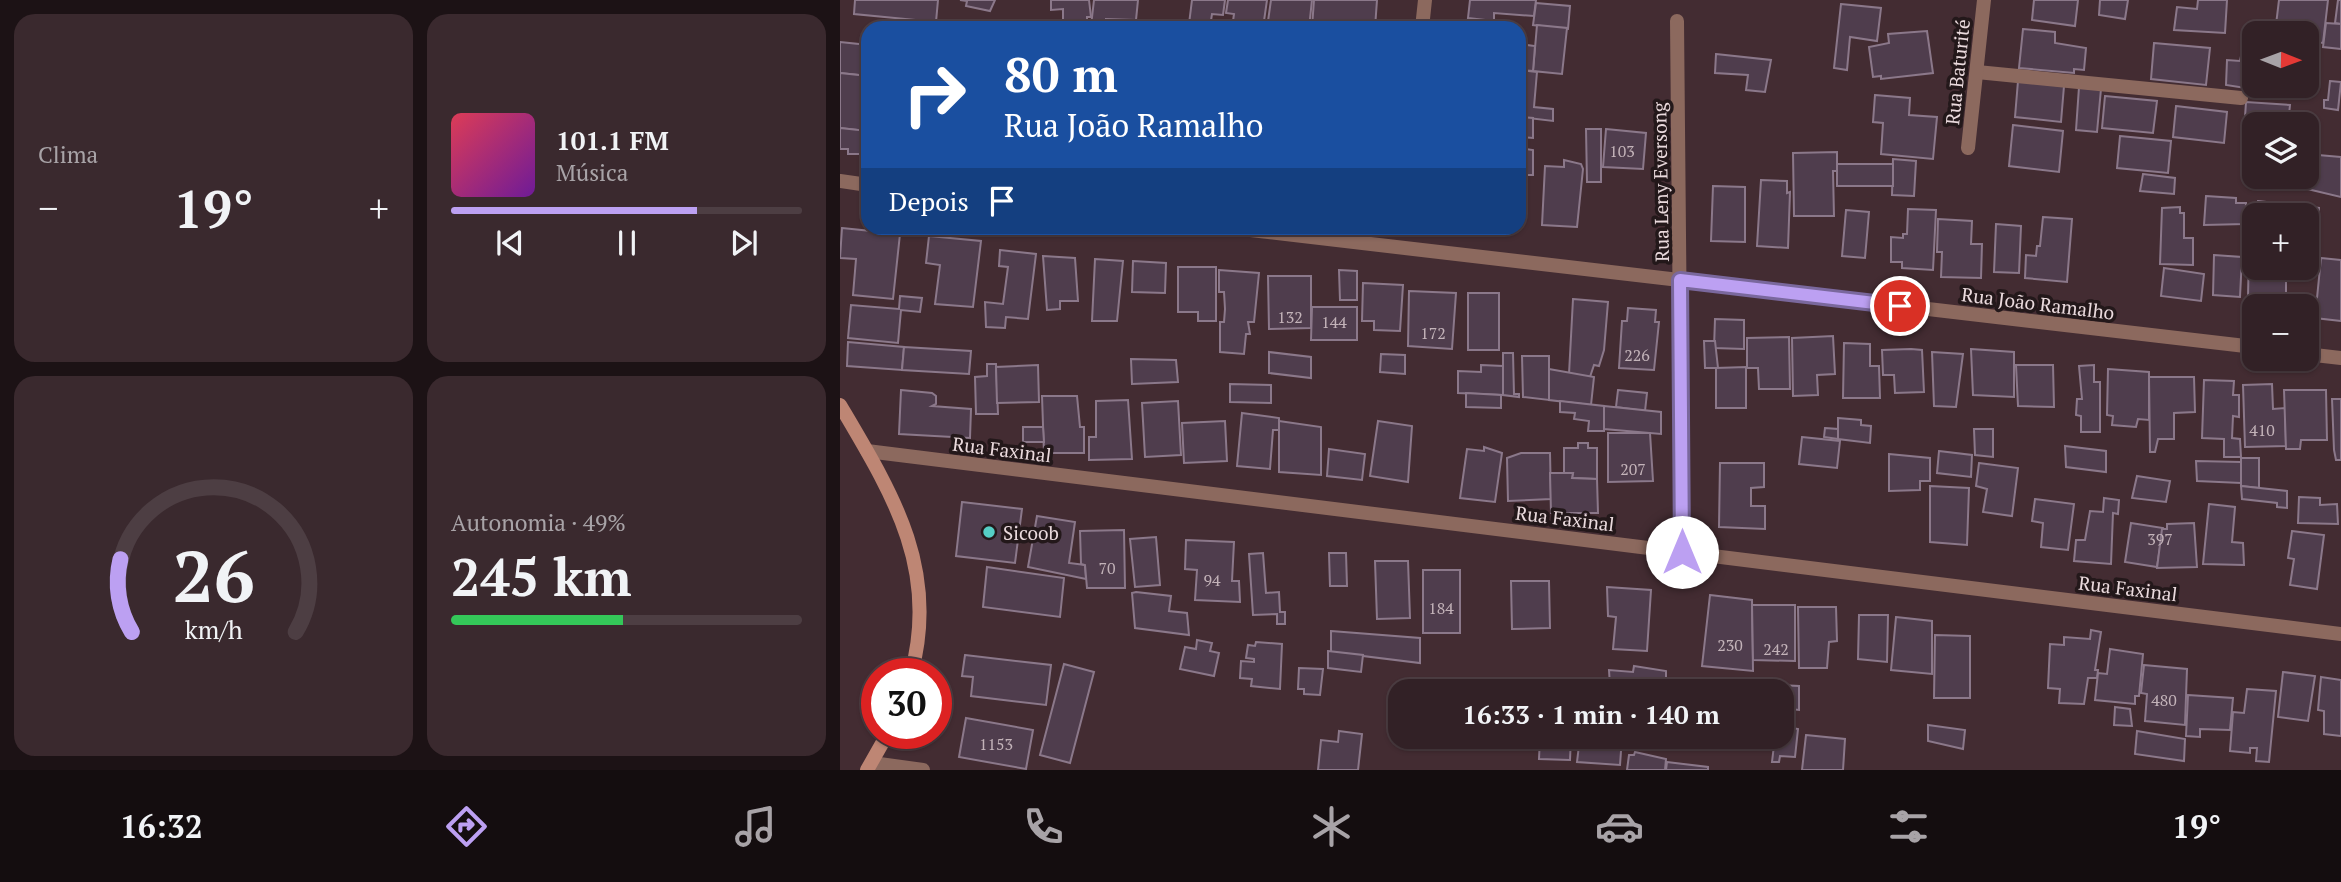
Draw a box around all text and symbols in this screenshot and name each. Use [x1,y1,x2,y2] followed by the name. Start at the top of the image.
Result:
[1939,18,1975,126] street label: Rua Baturité
[2242,21,2319,98] north arrow
[2242,21,2319,371] map controls
[1004,41,1118,106] text: 80 m
[889,49,980,140] icon: right
[1646,101,1674,262] street label: Rua Leny Eversong
[1004,104,1263,146] text: Rua João Ramalho
[2242,112,2319,189] button: layers
[556,123,669,157] text: 101.1 FM
[38,139,98,170] text: Clima
[1609,140,1635,162] house number: 103
[556,157,628,188] text: Música
[173,174,254,243] text: 19°
[983,182,1021,220] icon: arrive
[38,183,58,233] text: −
[369,183,389,233] text: +
[889,184,969,218] text: Depois
[2242,203,2319,280] button: +
[491,224,529,262] icon: previous
[608,224,646,262] icon: pause
[725,224,763,262] icon: next
[1870,276,1930,336] pin
[1960,281,2116,325] street label: Rua João Ramalho
[1881,287,1919,325] icon: arrive
[2242,294,2319,371] button: −
[1277,306,1303,328] house number: 132
[1321,311,1347,333] house number: 144
[1420,322,1446,344] house number: 172
[1624,344,1650,366] house number: 226
[2249,419,2275,441] house number: 410
[951,431,1053,467] street label: Rua Faxinal
[1620,458,1646,480] house number: 207
[1514,500,1616,536] street label: Rua Faxinal
[451,507,626,538] text: Autonomia · 49%
[1645,515,1719,589] position arrow
[1003,520,1059,545] place label: Sicoob
[981,524,997,540] marker: Sicoob
[172,526,255,623] text: 26
[2147,528,2173,550] house number: 397
[451,542,632,611] text: 245 km
[1098,557,1116,579] house number: 70
[1203,569,1221,591] house number: 94
[2077,570,2179,606] street label: Rua Faxinal
[1428,597,1454,619] house number: 184
[185,613,243,646] text: km/h
[1717,634,1743,656] house number: 230
[1763,638,1789,660] house number: 242
[861,658,952,749] speed limit sign: 30
[2151,689,2177,711] house number: 480
[1462,697,1720,731] text: 16:33 · 1 min · 140 m
[979,733,1013,755] house number: 1153
[442,802,491,851] icon: directions
[731,802,780,851] icon: music
[1019,802,1068,851] icon: phone
[1307,802,1356,851] icon: climate
[1595,802,1644,851] icon: car
[1884,802,1933,851] icon: filters
[120,805,203,847] text: 16:32
[2172,805,2221,847] text: 19°

